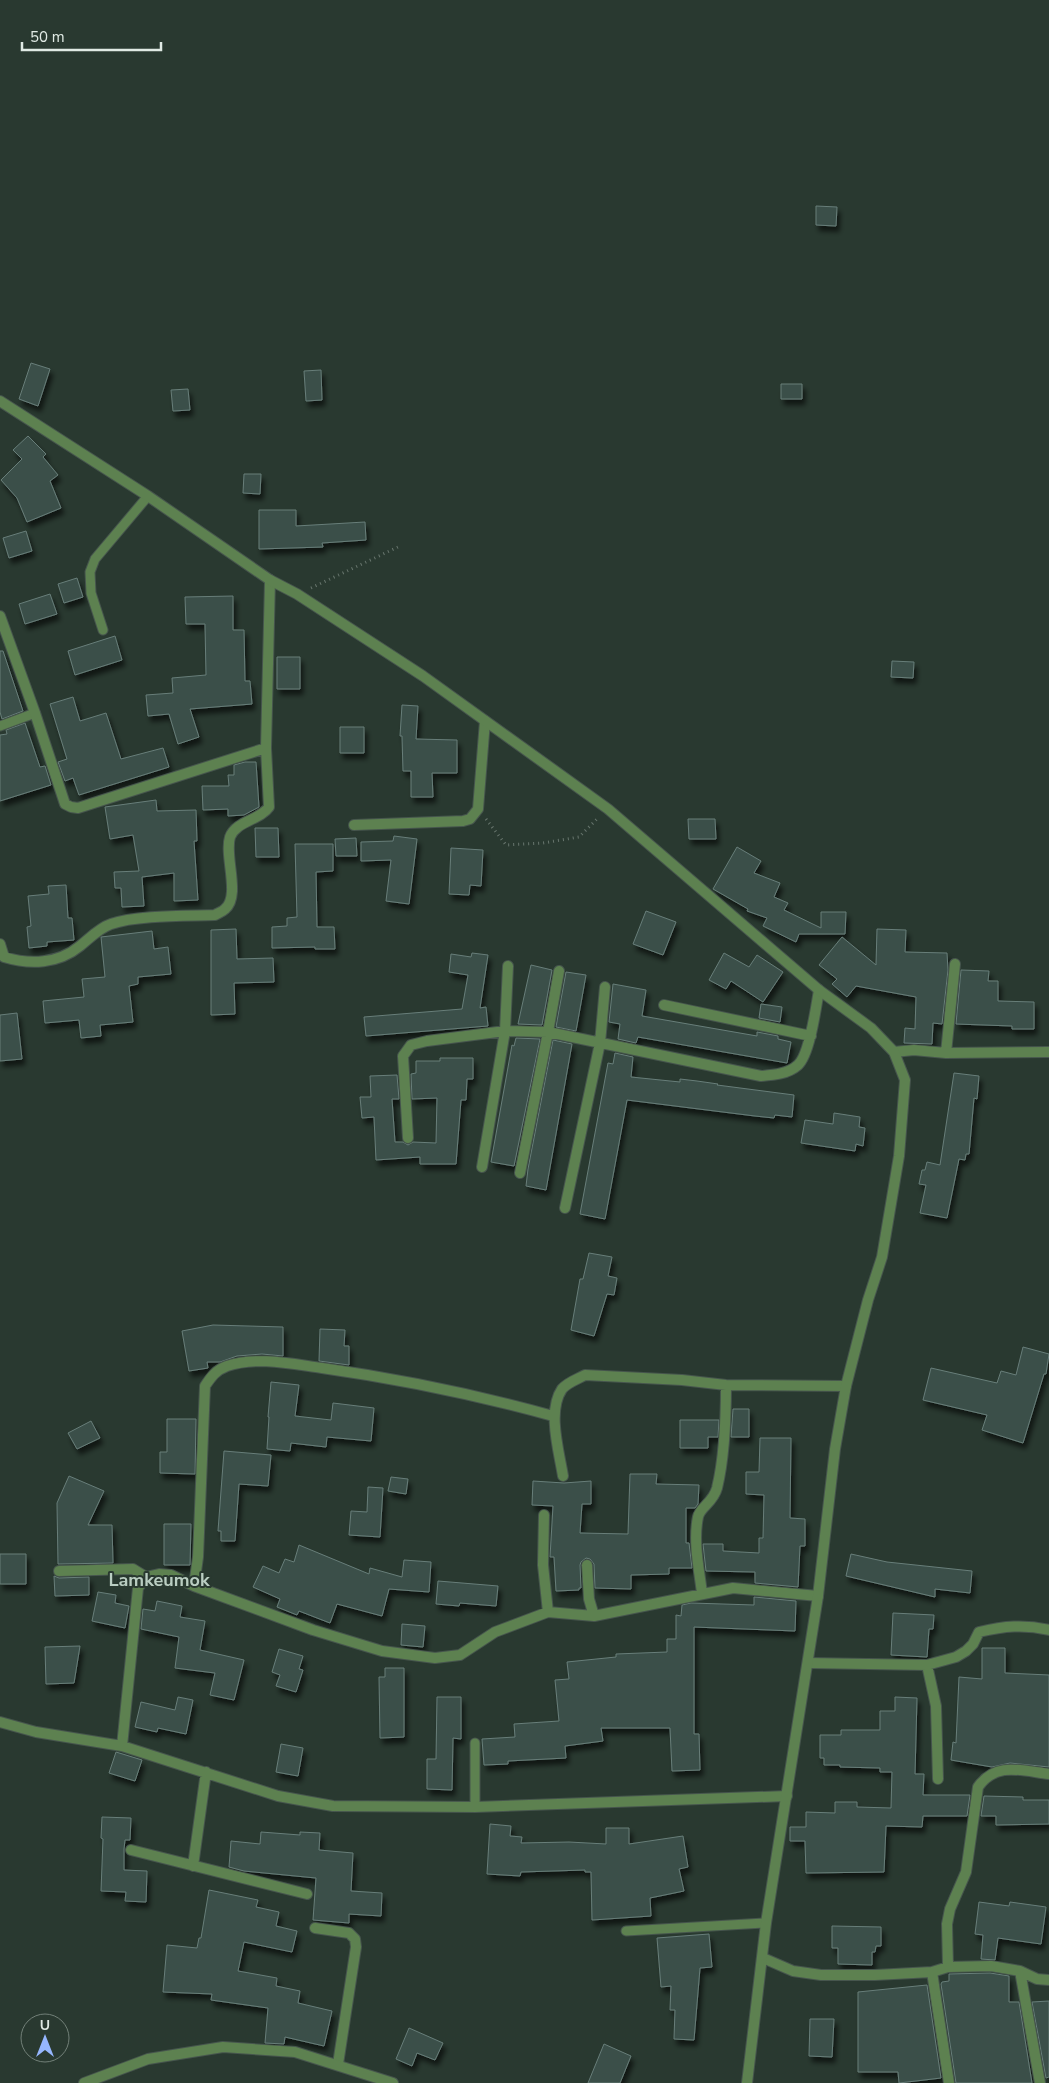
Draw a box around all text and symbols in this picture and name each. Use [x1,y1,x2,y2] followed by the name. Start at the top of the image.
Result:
[22,20,161,52] scale bar
[30,27,65,47] text: 50 m
[108,1568,210,1592] district label: Lamkeumok
[20,2013,70,2063] north arrow
[40,2016,50,2035] text: U

